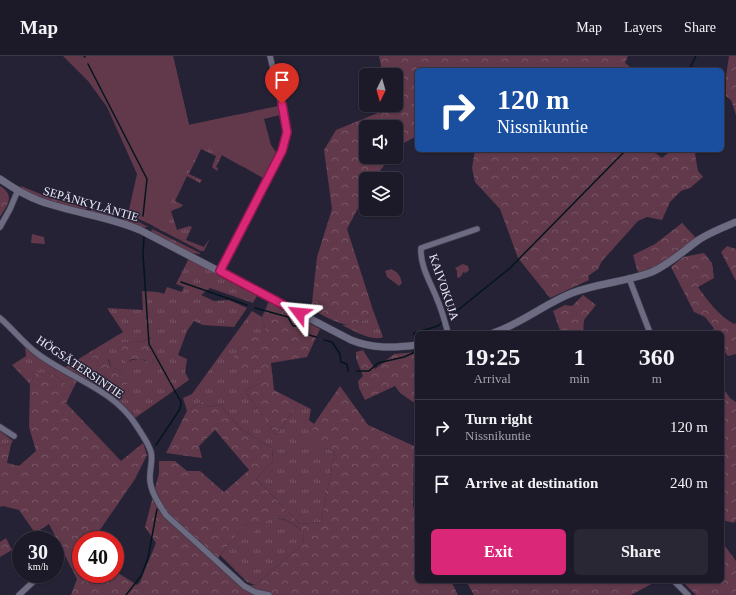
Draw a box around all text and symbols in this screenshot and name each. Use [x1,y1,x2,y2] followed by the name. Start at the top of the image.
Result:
[20,17,58,38] text: Map
[576,20,602,35] text: Map
[624,20,662,35] text: Layers
[684,20,716,35] text: Share
[265,63,299,104] pin
[359,68,403,112] north arrow
[359,68,403,216] map controls
[271,69,293,91] icon: arrive
[431,84,483,136] icon: right
[497,84,569,115] text: 120 m
[497,117,588,137] text: Nissnikuntie
[359,120,403,164] button: sound
[359,172,403,216] button: layers
[42,184,140,224] street label: SEPÄNKYLÄNTIE
[426,252,462,322] street label: KAIVOKUJA
[278,292,320,334] position arrow
[34,333,126,401] street label: HÖGSÄTERSINTIE
[464,344,520,370] text: 19:25
[573,344,585,370] text: 1
[639,344,675,370] text: 360
[473,371,511,386] text: Arrival
[569,371,590,386] text: min
[652,371,662,386] text: m
[465,411,532,427] text: Turn right
[431,417,453,439] icon: right
[670,419,708,435] text: 120 m
[465,428,531,443] text: Nissnikuntie
[431,473,453,495] icon: arrive
[465,475,598,491] text: Arrive at destination
[670,475,708,491] text: 240 m
[431,529,566,575] button: Exit
[574,529,708,575] button: Share
[72,531,124,583] speed limit sign: 40
[28,541,48,563] text: 30
[28,561,48,572] text: km/h

